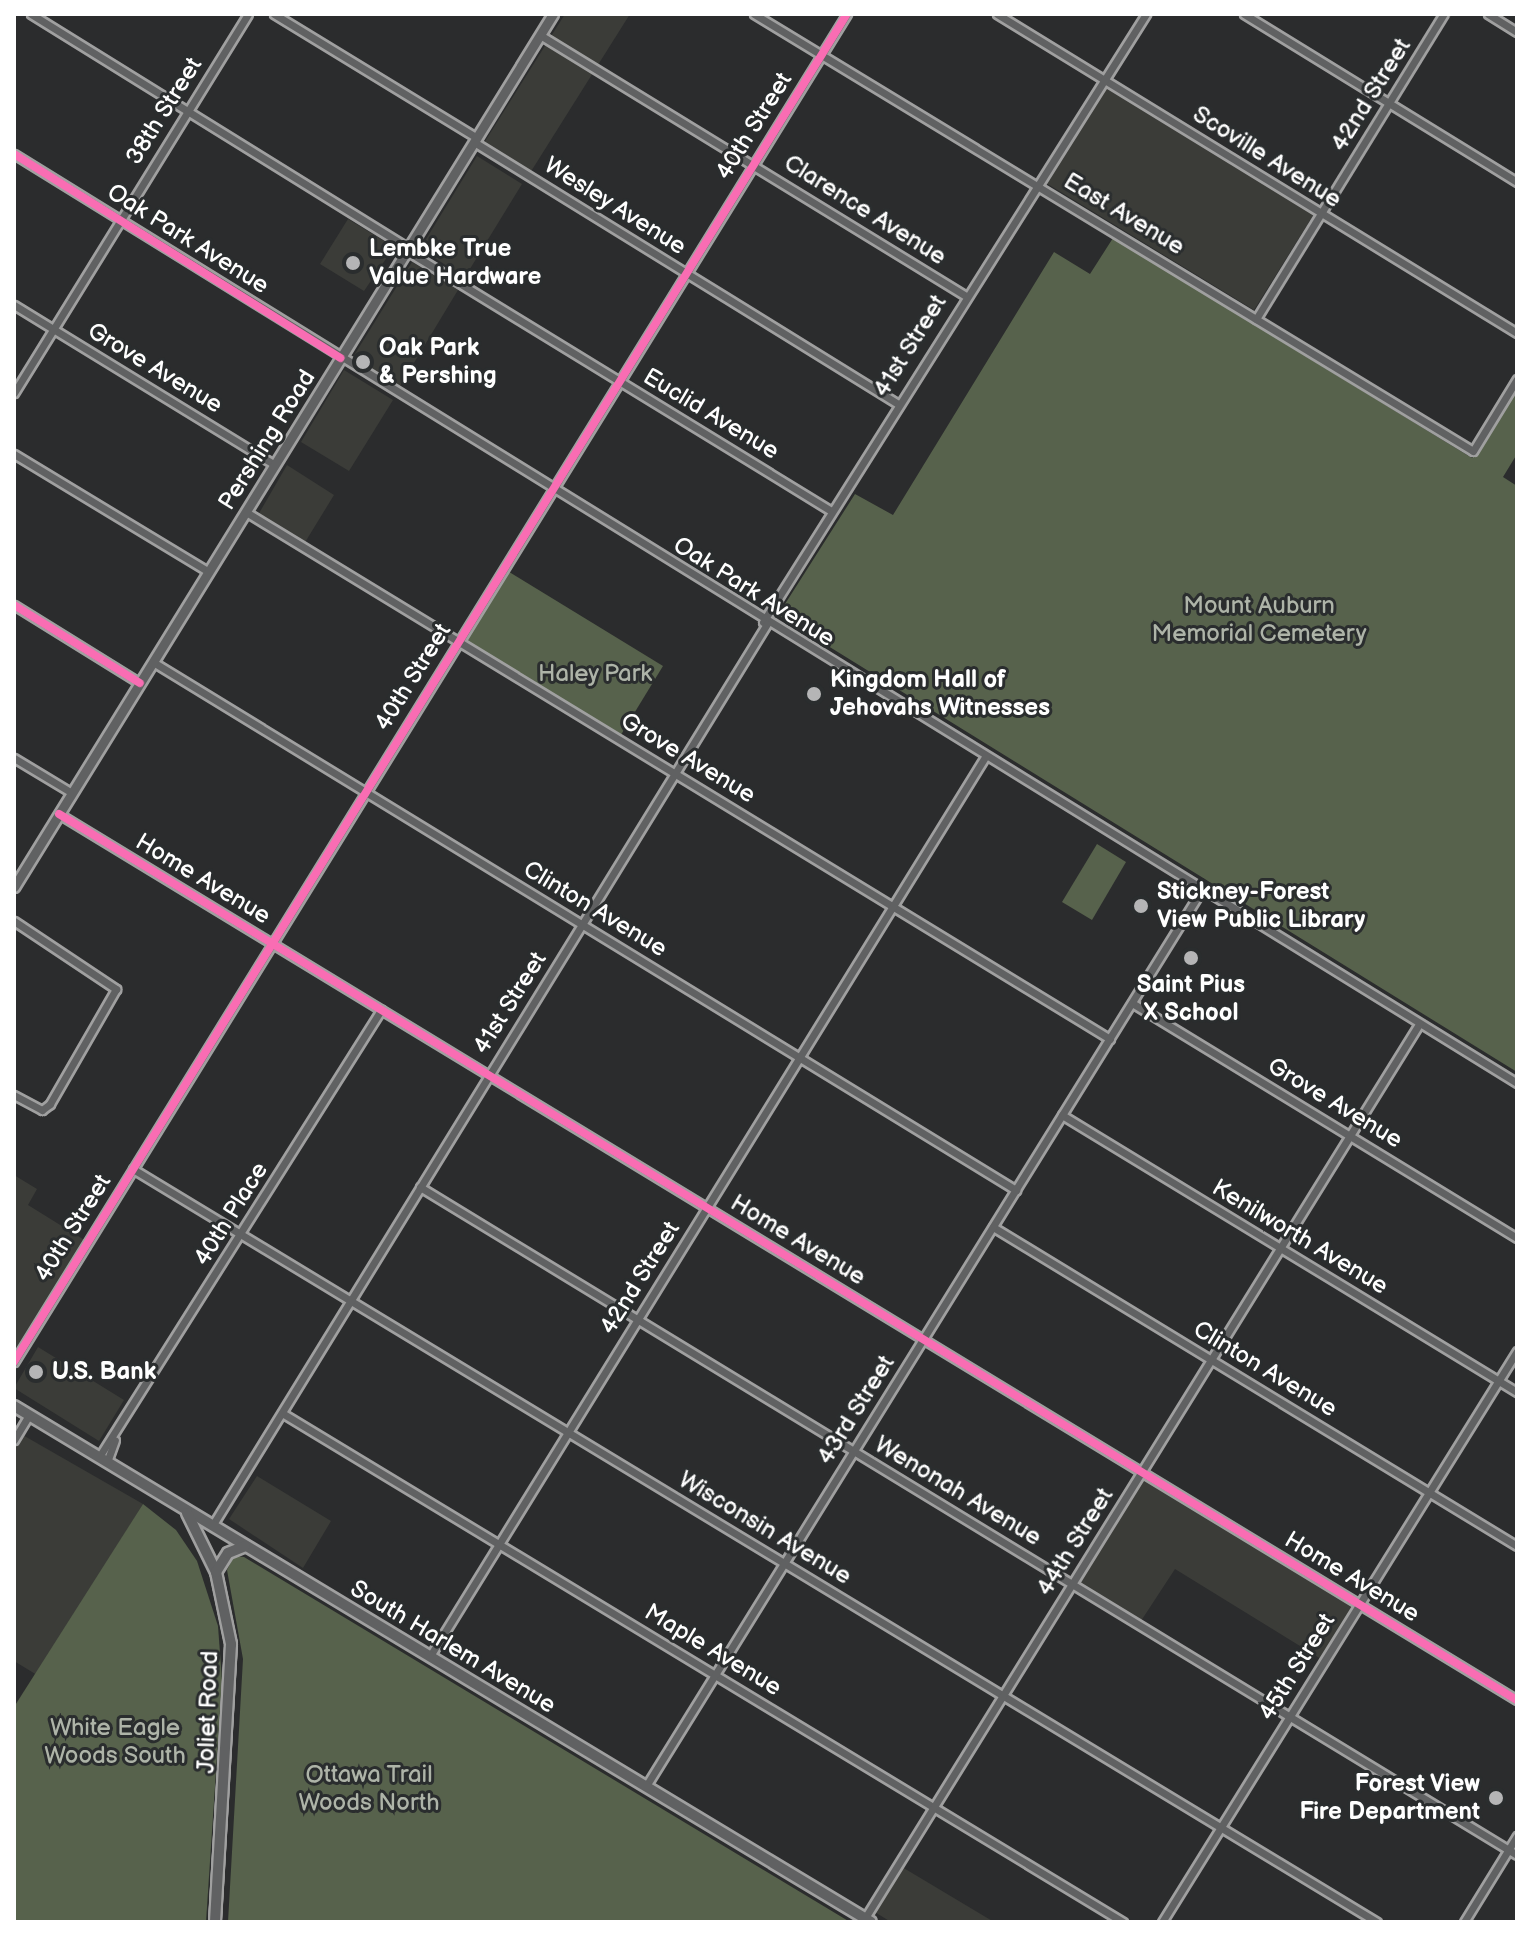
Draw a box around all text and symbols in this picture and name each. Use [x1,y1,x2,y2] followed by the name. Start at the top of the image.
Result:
[1325,33,1417,157] street label: 42nd Street
[120,52,208,170] street label: 38th Street
[710,67,798,185] street label: 40th Street
[1187,100,1347,214] street label: Scoville Avenue
[779,149,951,271] street label: Clarence Avenue
[538,150,692,262] street label: Wesley Avenue
[1058,167,1190,261] street label: East Avenue
[102,178,274,300] street label: Oak Park Avenue
[369,235,541,291] place label: Lembke True Value Hardware
[344,254,362,272] marker: Lembke True Value Hardware
[867,289,953,403] street label: 41st Street
[82,316,228,420] street label: Grove Avenue
[379,334,497,390] place label: Oak Park & Pershing
[354,353,372,371] marker: Oak Park & Pershing
[638,362,784,466] street label: Euclid Avenue
[212,365,322,515] street label: Pershing Road
[668,531,840,653] street label: Oak Park Avenue
[1151,592,1367,648] park label: Mount Auburn Memorial Cemetery
[369,618,457,736] street label: 40th Street
[537,660,653,688] park label: Haley Park
[830,666,1050,722] place label: Kingdom Hall of Jehovahs Witnesses
[805,685,823,703] marker: Kingdom Hall of Jehovahs Witnesses
[615,706,761,810] street label: Grove Avenue
[130,827,276,931] street label: Home Avenue
[518,855,672,963] street label: Clinton Avenue
[1157,878,1365,934] place label: Stickney-Forest View Public Library
[1132,897,1150,915] marker: Stickney-Forest View Public Library
[467,946,553,1060] street label: 41st Street
[1182,949,1200,967] marker: Saint Pius X School
[1137,971,1245,1027] place label: Saint Pius X School
[1262,1051,1408,1155] street label: Grove Avenue
[188,1157,274,1271] street label: 40th Place
[29,1169,117,1287] street label: 40th Street
[1207,1173,1393,1301] street label: Kenilworth Avenue
[725,1188,871,1292] street label: Home Avenue
[594,1216,686,1340] street label: 42nd Street
[1188,1315,1342,1423] street label: Clinton Avenue
[811,1350,901,1470] street label: 43rd Street
[52,1358,156,1386] place label: U.S. Bank
[27,1363,45,1381] marker: U.S. Bank
[869,1430,1047,1552] street label: Wenonah Avenue
[673,1465,857,1591] street label: Wisconsin Avenue
[1030,1483,1120,1601] street label: 44th Street
[1279,1525,1425,1629] street label: Home Avenue
[345,1574,561,1720] street label: South Harlem Avenue
[639,1598,787,1702] street label: Maple Avenue
[1253,1608,1341,1726] street label: 45th Street
[191,1650,225,1774] street label: Joliet Road
[44,1714,186,1770] park label: White Eagle Woods South
[298,1761,440,1817] park label: Ottawa Trail Woods North
[1299,1770,1480,1826] place label: Forest View Fire Department
[1487,1789,1505,1807] marker: Forest View Fire Department

